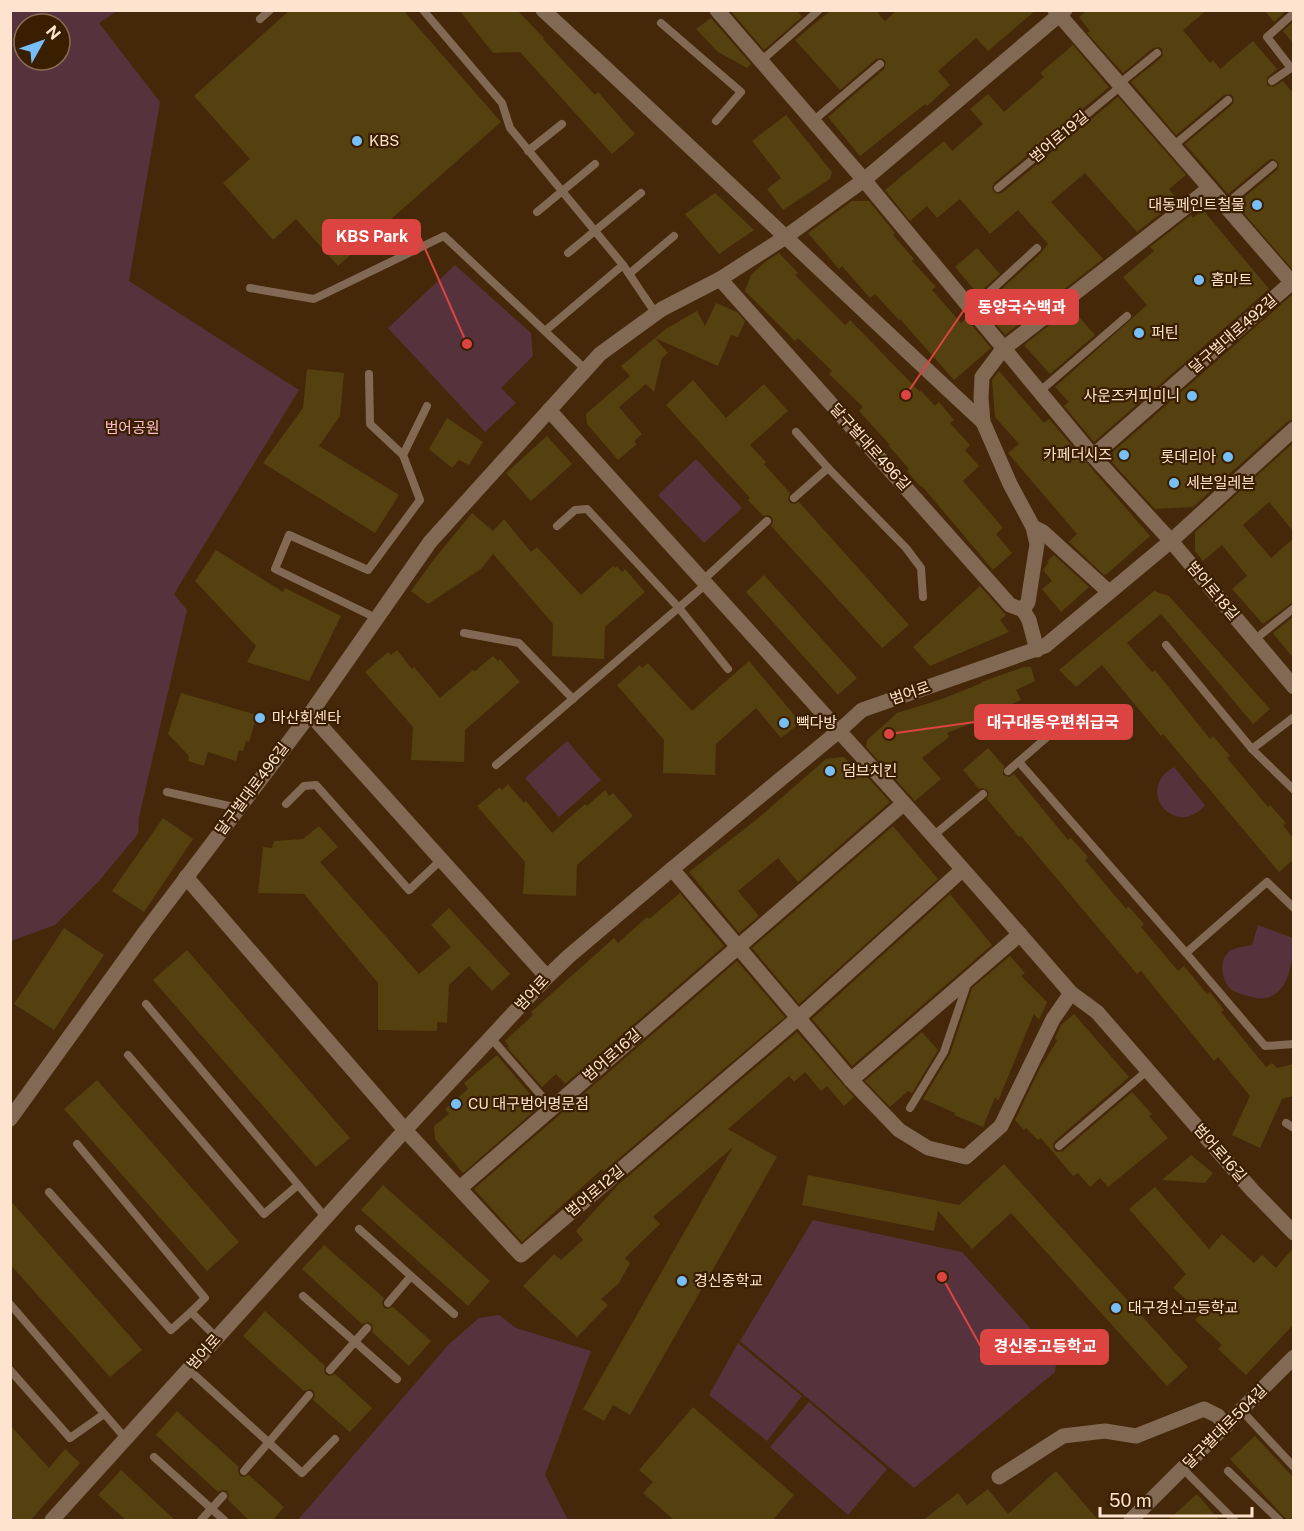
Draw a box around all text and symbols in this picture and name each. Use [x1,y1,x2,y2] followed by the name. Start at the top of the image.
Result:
[12,12,72,72] north arrow
[42,22,64,44] text: N
[1026,107,1091,166] street label: 범어로19길
[369,132,399,149] place label: KBS
[350,134,364,148] marker: KBS
[1148,196,1245,213] place label: 대동페인트철물
[1250,198,1264,212] marker: 대동페인트철물
[323,220,420,254] callout: KBS Park
[336,227,408,246] text: KBS Park
[1211,271,1253,288] place label: 홈마트
[1192,273,1206,287] marker: 홈마트
[966,290,1078,324] callout: 동양국수백과
[1185,291,1280,376] street label: 달구벌대로492길
[978,298,1066,317] text: 동양국수백과
[1151,324,1179,341] place label: 퍼틴
[1132,326,1146,340] marker: 퍼틴
[1083,387,1180,404] place label: 사운즈커피미니
[1185,389,1199,403] marker: 사운즈커피미니
[827,400,914,494] street label: 달구벌대로496길
[104,419,160,436] park label: 범어공원
[1043,446,1112,463] place label: 카페더시즈
[1117,448,1131,462] marker: 카페더시즈
[1161,448,1216,465] place label: 롯데리아
[1221,450,1235,464] marker: 롯데리아
[1186,474,1255,491] place label: 세븐일레븐
[1167,476,1181,490] marker: 세븐일레븐
[1184,558,1243,623] street label: 범어로18길
[887,678,932,707] street label: 범어로
[975,705,1132,739] callout: 대구대동우편취급국
[272,709,341,726] place label: 마산회센타
[253,711,267,725] marker: 마산회센타
[987,713,1119,732] text: 대구대동우편취급국
[796,714,838,731] place label: 빽다방
[777,716,791,730] marker: 빽다방
[211,739,292,838] street label: 달구벌대로496길
[842,762,897,779] place label: 덤브치킨
[823,764,837,778] marker: 덤브치킨
[511,972,552,1014] street label: 범어로
[579,1025,644,1084] street label: 범어로16길
[468,1095,589,1112] place label: CU 대구범어명문점
[449,1097,463,1111] marker: CU 대구범어명문점
[1191,1120,1250,1185] street label: 범어로16길
[562,1162,627,1220] street label: 범어로12길
[694,1272,763,1289] place label: 경신중학교
[675,1274,689,1288] marker: 경신중학교
[1128,1299,1238,1316] place label: 대구경신고등학교
[1109,1301,1123,1315] marker: 대구경신고등학교
[981,1330,1108,1364] callout: 경신중고등학교
[183,1331,224,1373] street label: 범어로
[993,1337,1097,1356] text: 경신중고등학교
[1179,1381,1270,1472] street label: 달구벌대로504길
[1100,1480,1252,1518] scale bar
[1109,1490,1152,1511] text: 50 m

